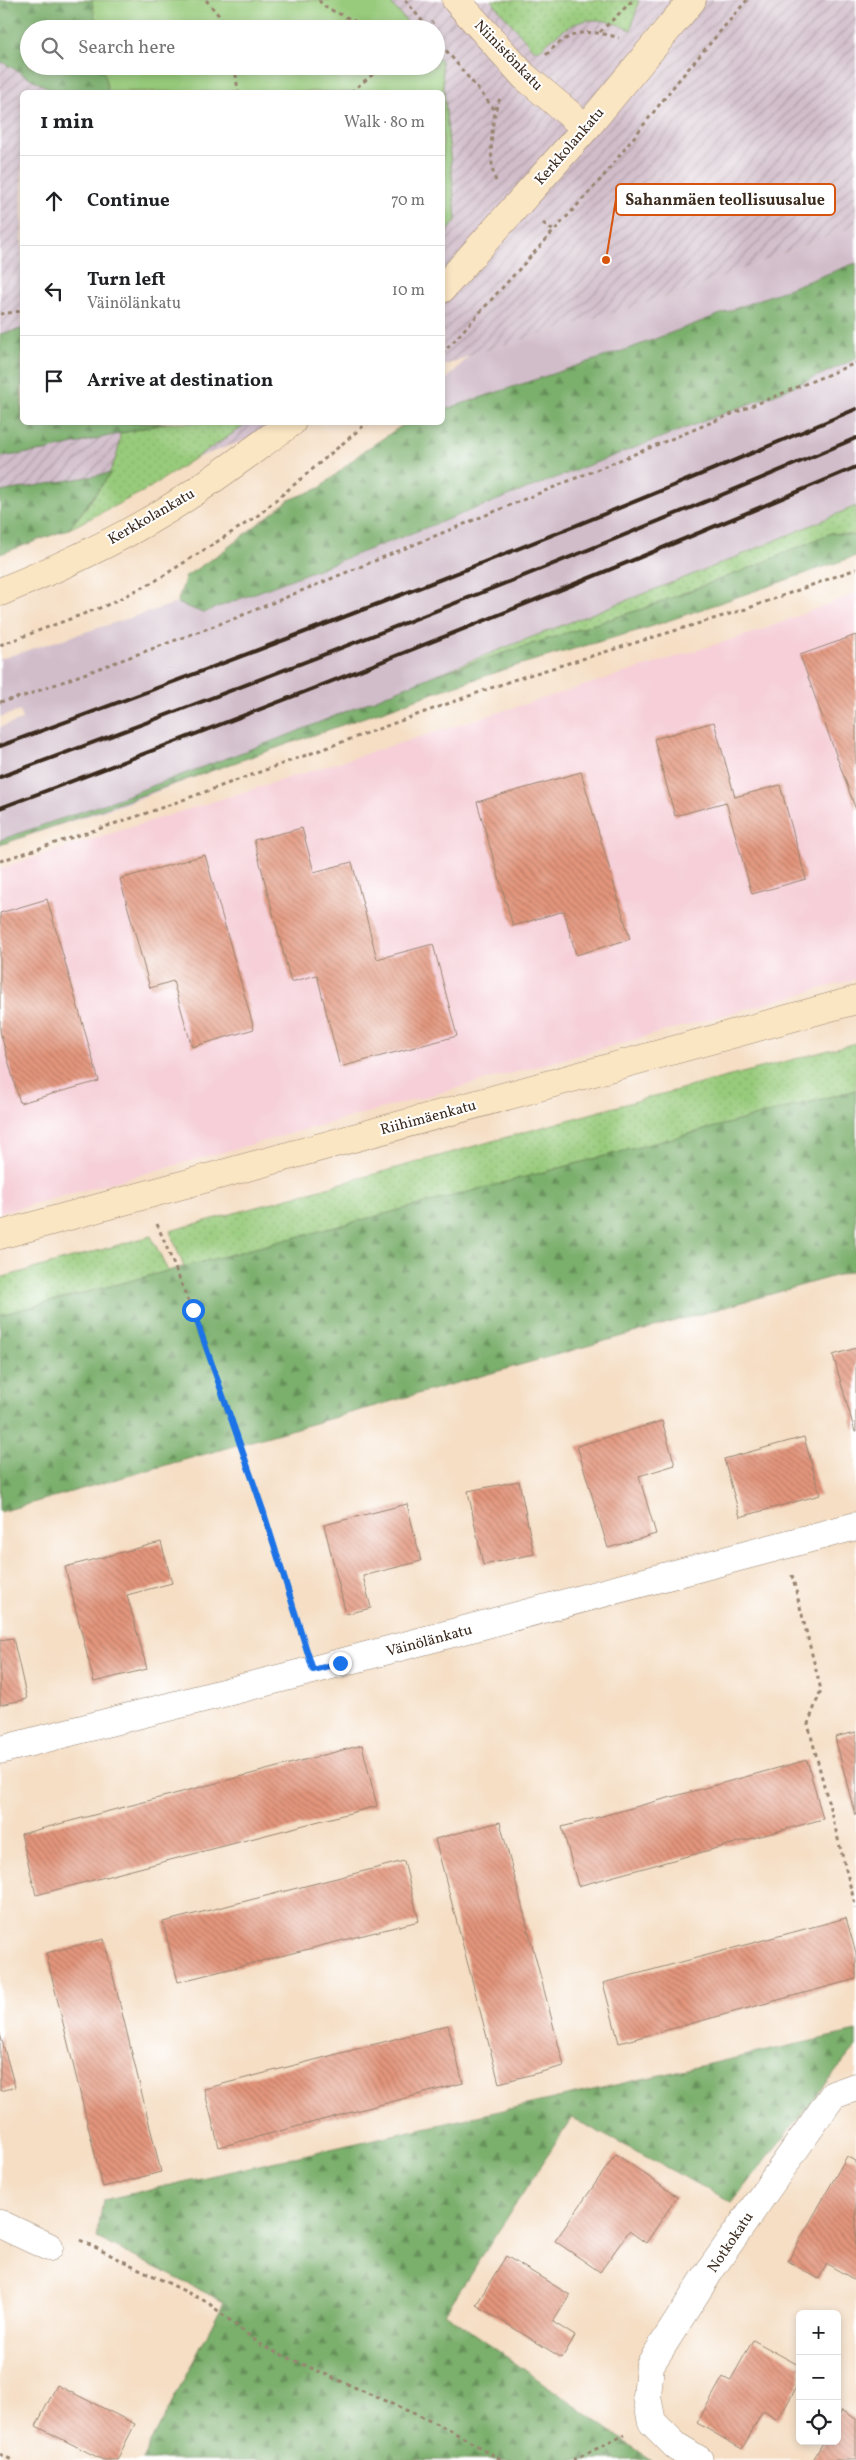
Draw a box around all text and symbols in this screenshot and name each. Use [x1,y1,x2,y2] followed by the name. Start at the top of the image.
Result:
[469,16,547,96] street label: Niinistönkatu
[20,20,445,75] search box
[38,34,66,62] icon: search
[78,35,175,61] text: Search here
[530,103,610,190] street label: Kerkkolankatu
[40,108,94,137] text: 1 min
[344,112,425,134] text: Walk · 80 m
[616,184,835,215] callout: Sahanmäen teollisuusalue
[40,187,68,215] icon: ahead
[87,188,170,214] text: Continue
[391,190,425,212] text: 70 m
[625,190,825,212] text: Sahanmäen teollisuusalue
[87,267,166,293] text: Turn left
[40,277,68,305] icon: left
[392,280,425,302] text: 10 m
[87,293,181,315] text: Väinölänkatu
[40,367,68,395] icon: arrive
[87,368,273,394] text: Arrive at destination
[105,484,199,551] street label: Kerkkolankatu
[378,1096,479,1141] street label: Riihimäenkatu
[182,1299,205,1322] route start
[384,1620,475,1663] street label: Väinölänkatu
[329,1652,352,1675] route end
[703,2208,759,2277] street label: Notkokatu
[796,2310,841,2445] map controls
[796,2310,841,2355] button: +
[796,2355,841,2400] button: −
[796,2400,841,2445] button: locate

